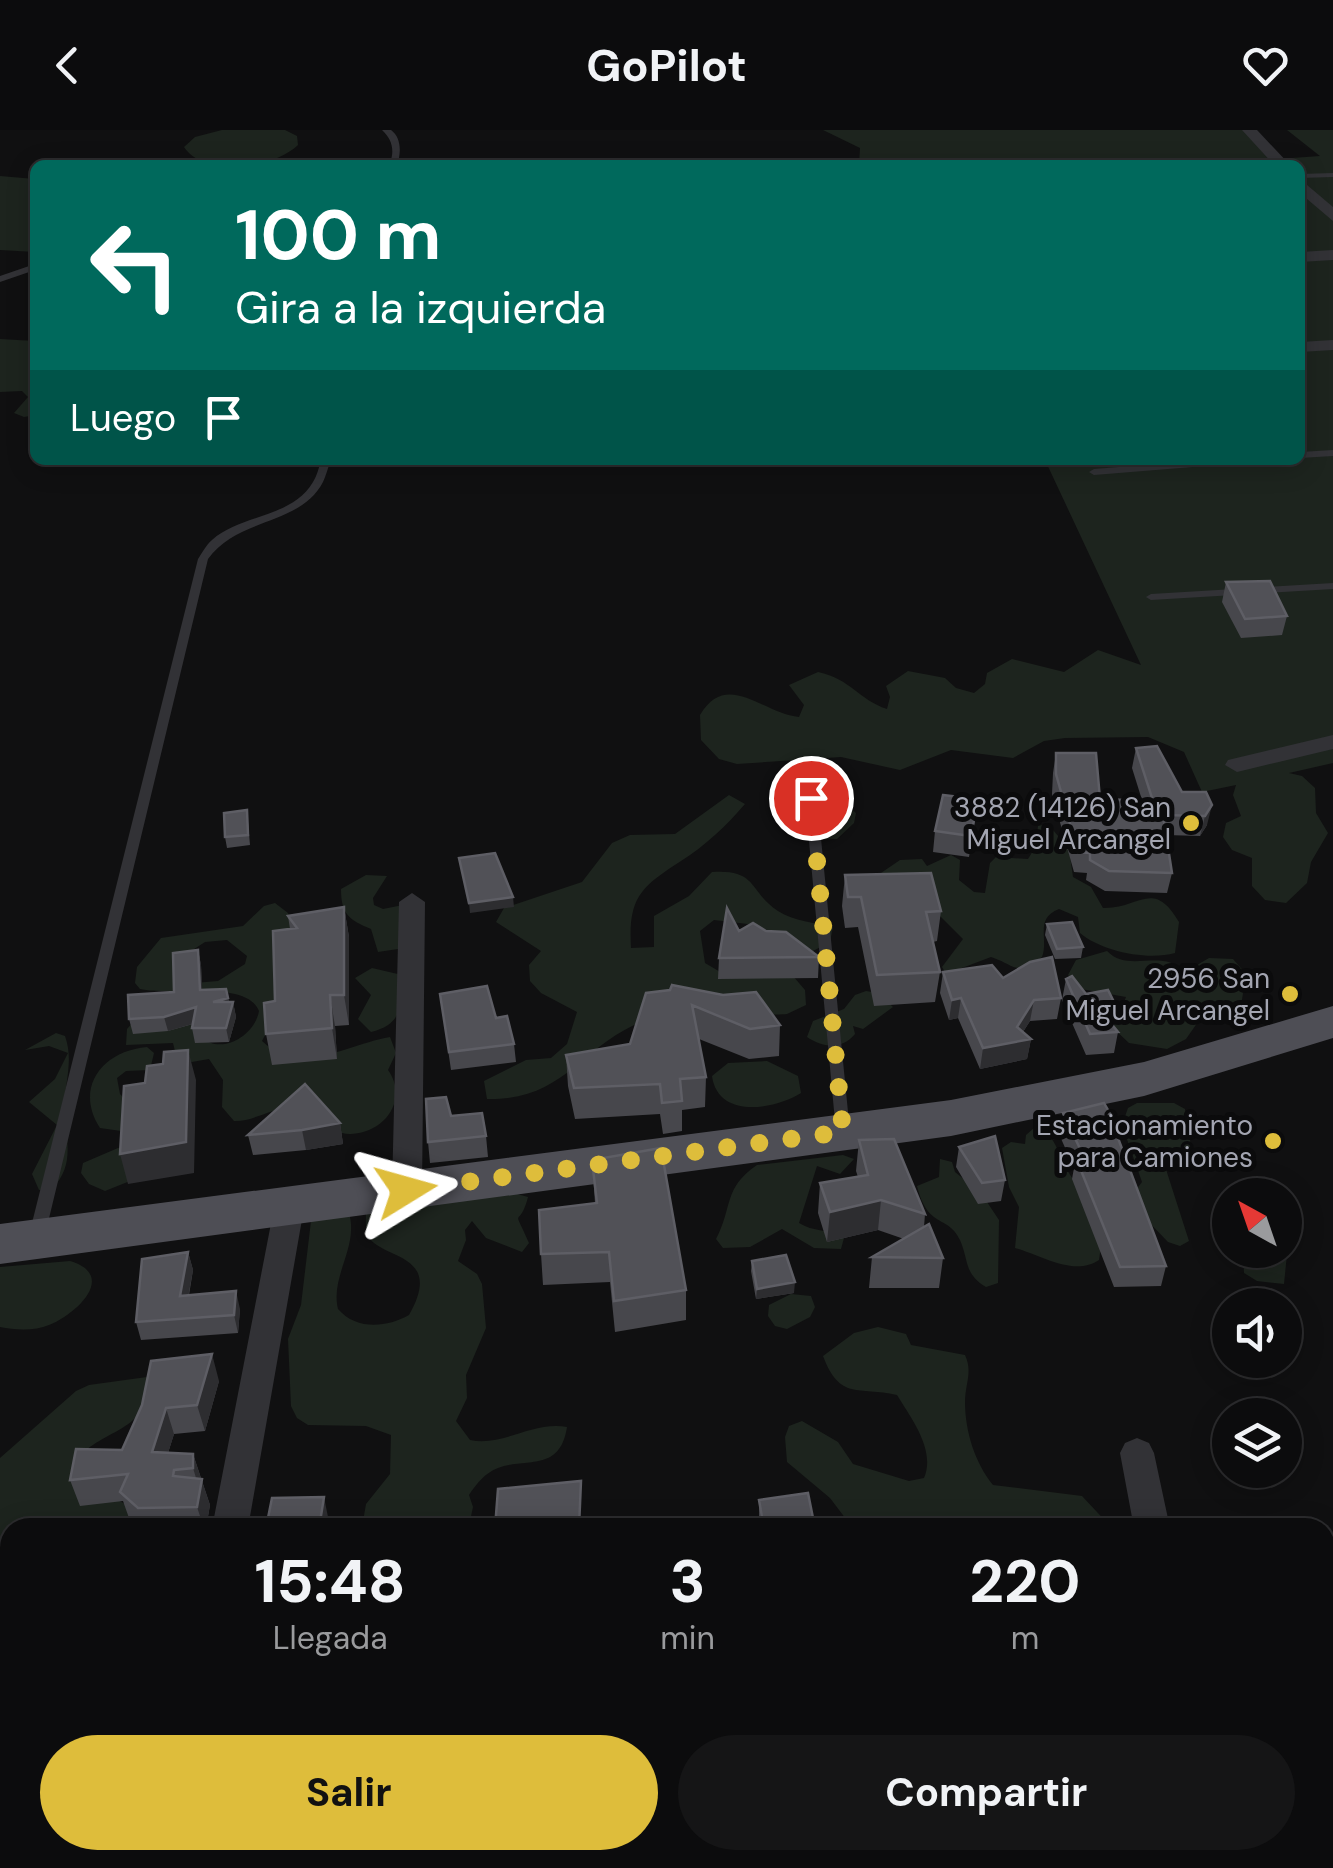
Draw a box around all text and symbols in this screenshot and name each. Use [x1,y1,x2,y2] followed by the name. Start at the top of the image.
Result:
[586,36,747,95] text: GoPilot
[40,38,95,93] icon: back
[1238,38,1293,93] icon: heart
[235,190,441,281] text: 100 m
[70,200,200,330] icon: left
[235,278,606,337] text: Gira a la izquierda
[196,390,251,445] icon: arrive
[70,393,176,443] text: Luego
[769,756,854,841] pin
[784,771,839,826] icon: arrive
[954,789,1171,858] place label: 3882 (14126) San Miguel Arcangel
[1180,812,1202,834] marker: 3882 (14126) San Miguel Arcangel
[1066,960,1270,1029] place label: 2956 San Miguel Arcangel
[1279,983,1301,1005] marker: 2956 San Miguel Arcangel
[1036,1107,1253,1176] place label: Estacionamiento para Camiones
[1262,1130,1284,1152] marker: Estacionamiento para Camiones
[354,1138,458,1242] position arrow
[1212,1178,1302,1268] north arrow
[1212,1178,1302,1488] map controls
[1212,1288,1302,1378] button: sound
[1212,1398,1302,1488] button: layers
[254,1542,406,1621] text: 15:48
[669,1542,706,1621] text: 3
[969,1542,1081,1621] text: 220
[273,1617,388,1659] text: Llegada
[660,1617,715,1659] text: min
[1011,1617,1039,1659] text: m
[40,1735,658,1850] button: Salir
[678,1735,1295,1850] button: Compartir

